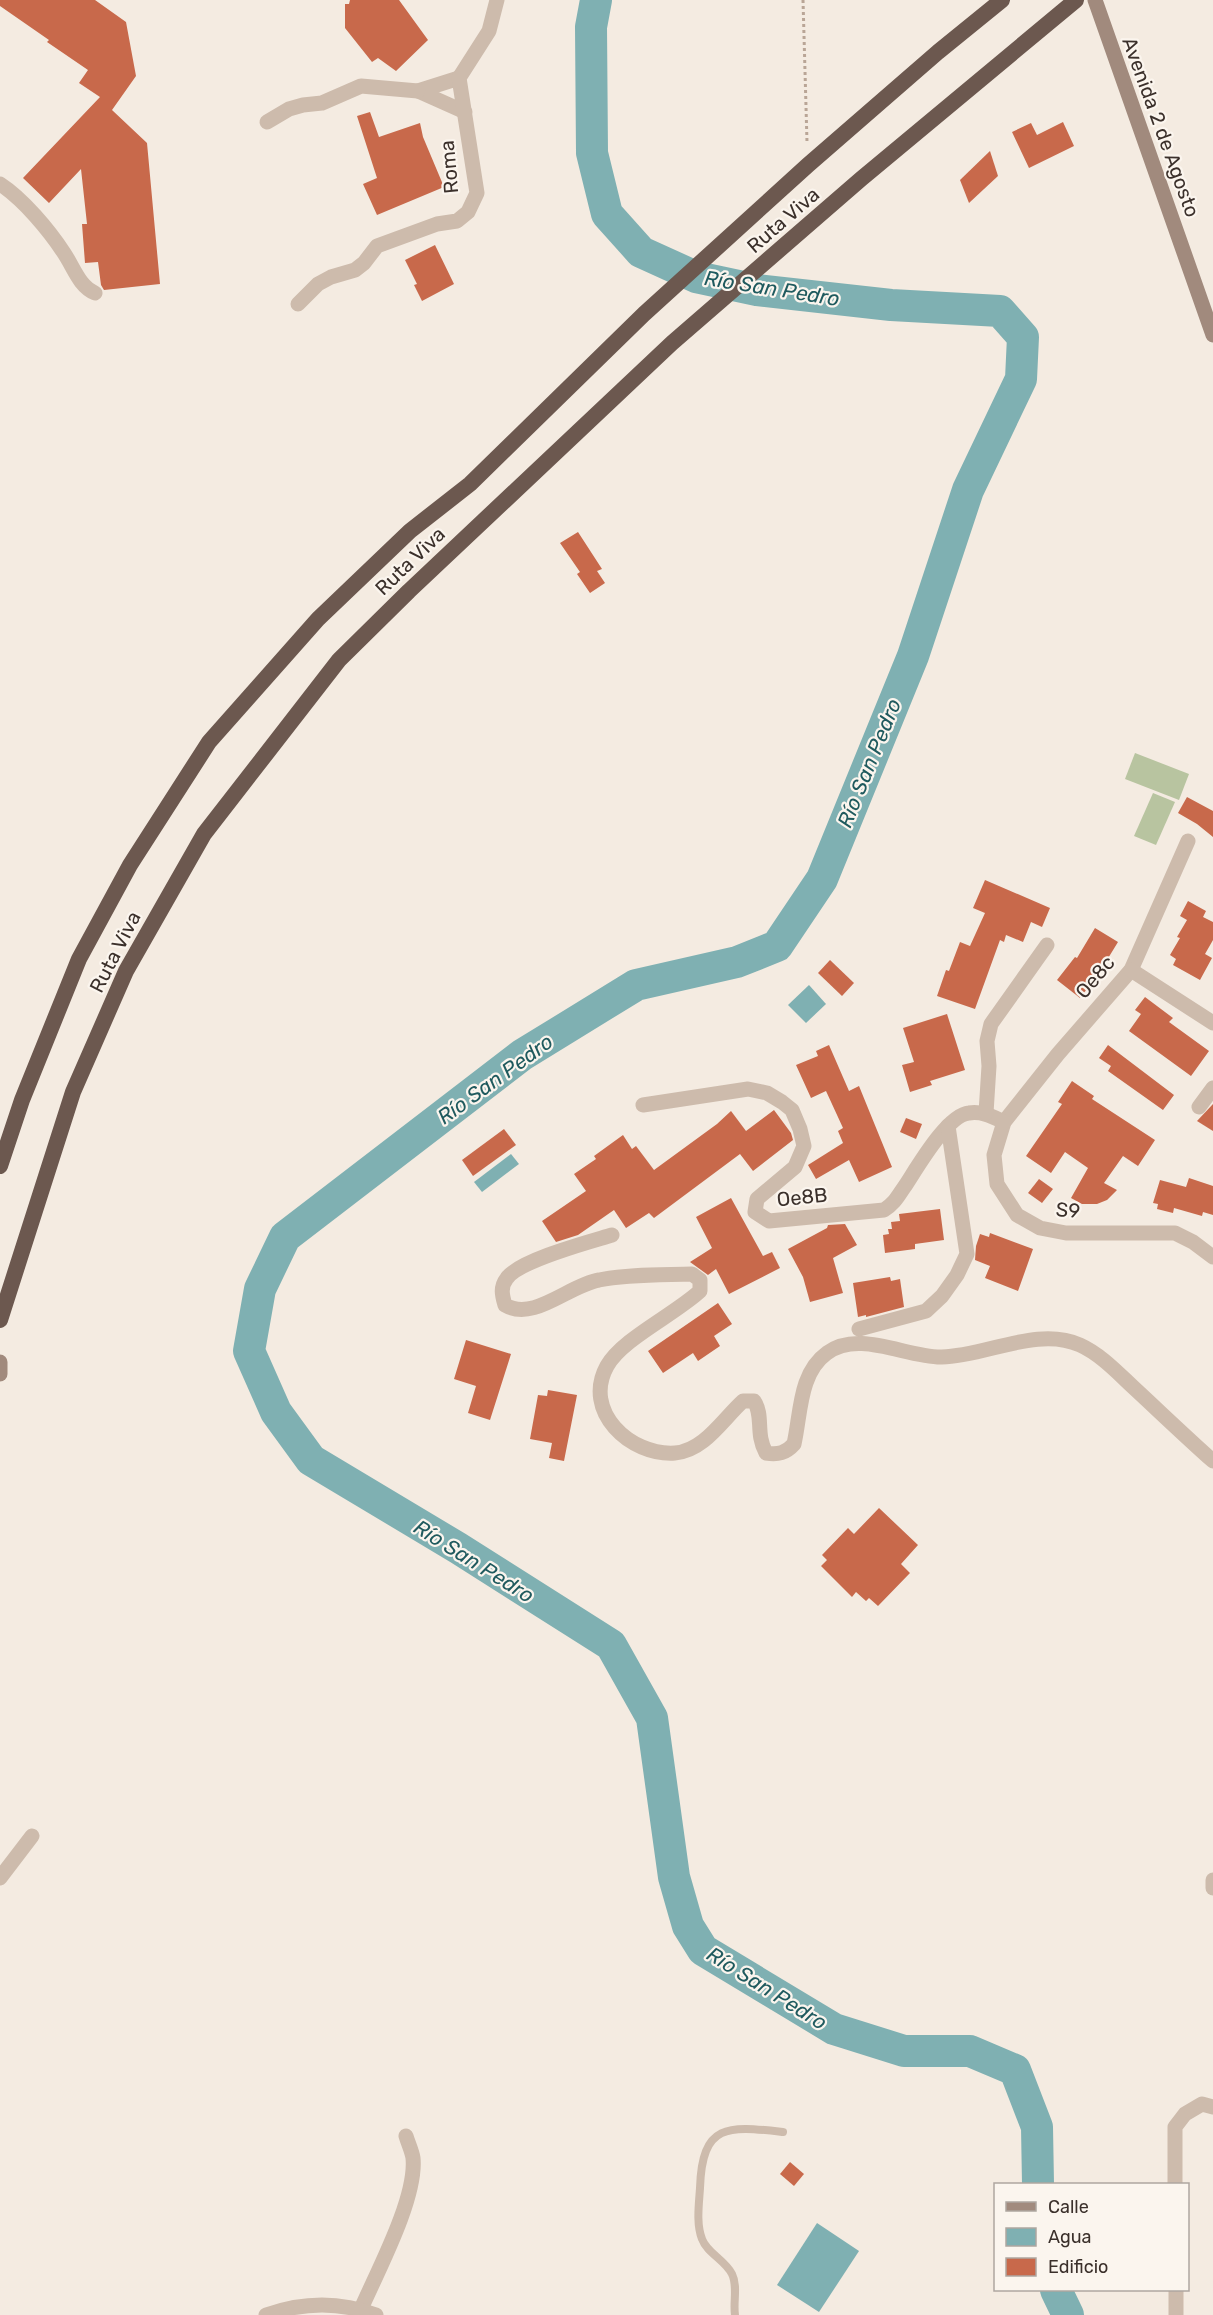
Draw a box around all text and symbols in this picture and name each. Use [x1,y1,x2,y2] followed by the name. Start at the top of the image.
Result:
[1117,34,1205,220] street label: Avenida 2 de Agosto
[435,139,463,195] street label: Roma
[742,182,824,258] street label: Ruta Viva
[702,265,842,311] water label: Río San Pedro
[370,522,450,600] street label: Ruta Viva
[832,695,906,831] water label: Río San Pedro
[84,907,146,997] street label: Ruta Viva
[1070,951,1120,1003] street label: Oe8c
[432,1029,558,1129] water label: Río San Pedro
[775,1182,829,1212] street label: Oe8B
[1055,1197,1081,1223] street label: S9
[409,1514,539,1608] water label: Río San Pedro
[702,1941,832,2035] water label: Río San Pedro
[994,2183,1189,2291] legend
[1048,2196,1089,2218] text: Calle
[1048,2226,1091,2248] text: Agua
[1048,2256,1108,2278] text: Edificio

